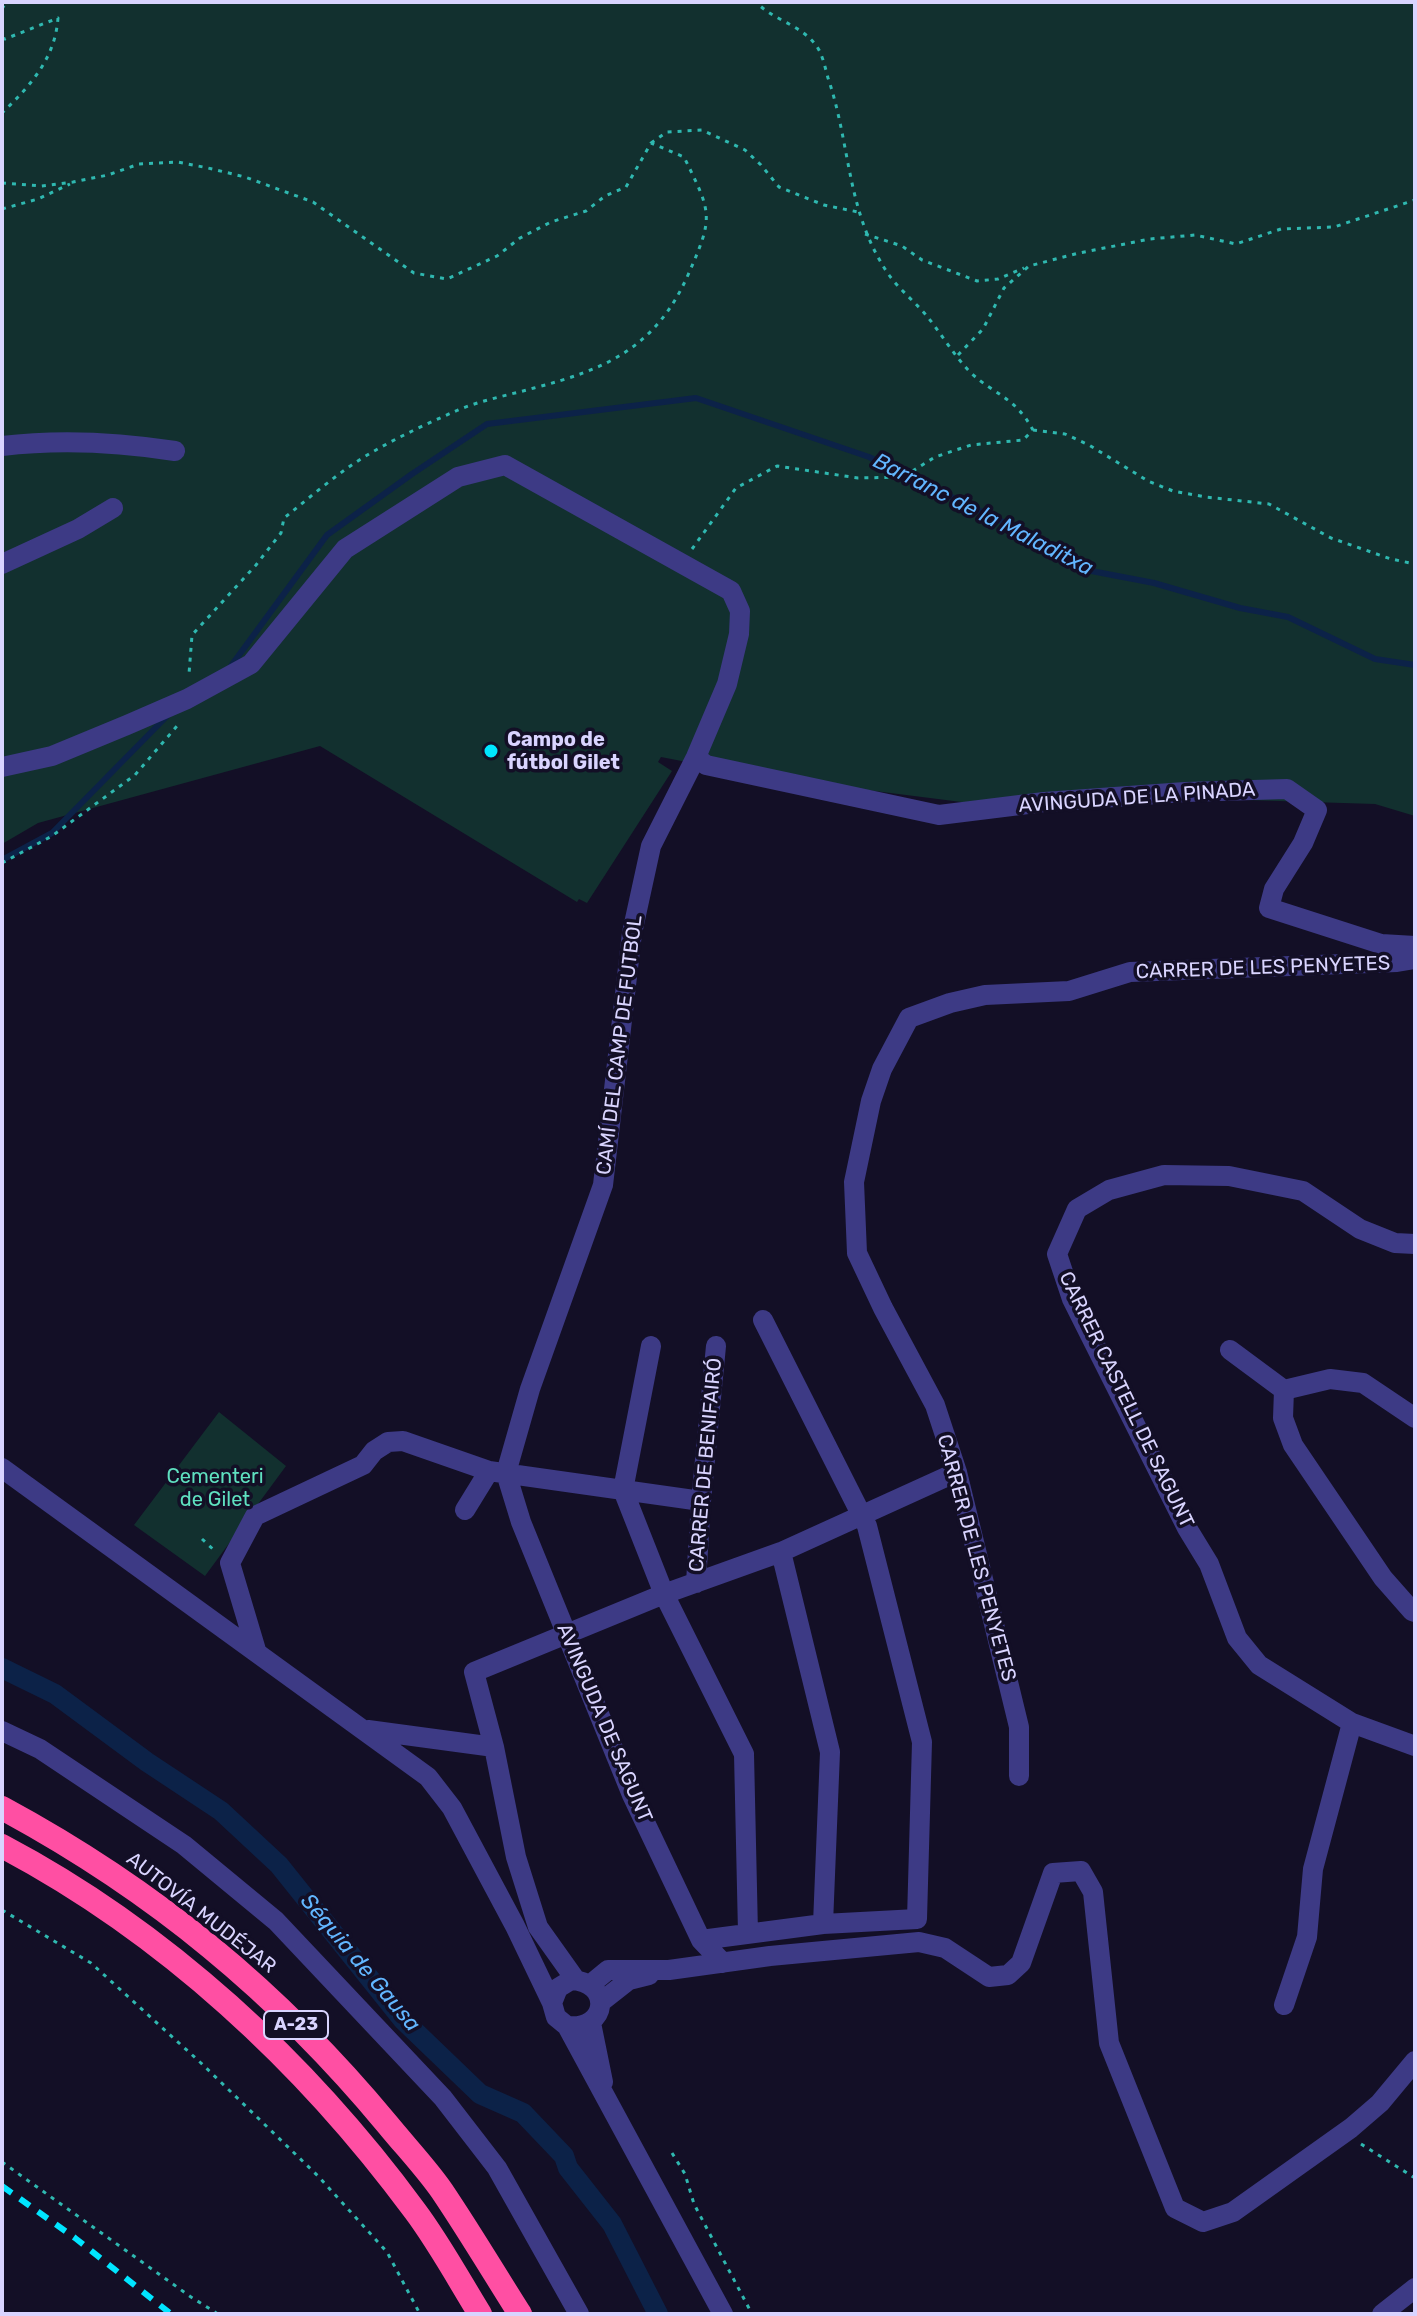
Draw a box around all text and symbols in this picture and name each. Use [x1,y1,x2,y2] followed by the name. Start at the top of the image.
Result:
[869,448,1097,582] water label: Barranc de la Maladitxa
[507,728,620,775] place label: Campo de fútbol Gilet
[482,742,500,760] marker: Campo de fútbol Gilet
[1018,778,1256,818] street label: AVINGUDA DE LA PINADA
[592,914,648,1176] street label: CAMÍ DEL CAMP DE FUTBOL
[1135,952,1391,984] street label: CARRER DE LES PENYETES
[1053,1268,1199,1532] street label: CARRER CASTELL DE SAGUNT
[685,1357,727,1573] street label: CARRER DE BENIFAIRÓ
[931,1432,1021,1684] street label: CARRER DE LES PENYETES
[167,1465,263,1512] park label: Cementeri de Gilet
[551,1620,657,1826] street label: AVINGUDA DE SAGUNT
[121,1847,281,1979] street label: AUTOVÍA MUDÉJAR
[295,1889,425,2037] water label: Séquia de Gausa
[264,2011,328,2039] road number: A-23

